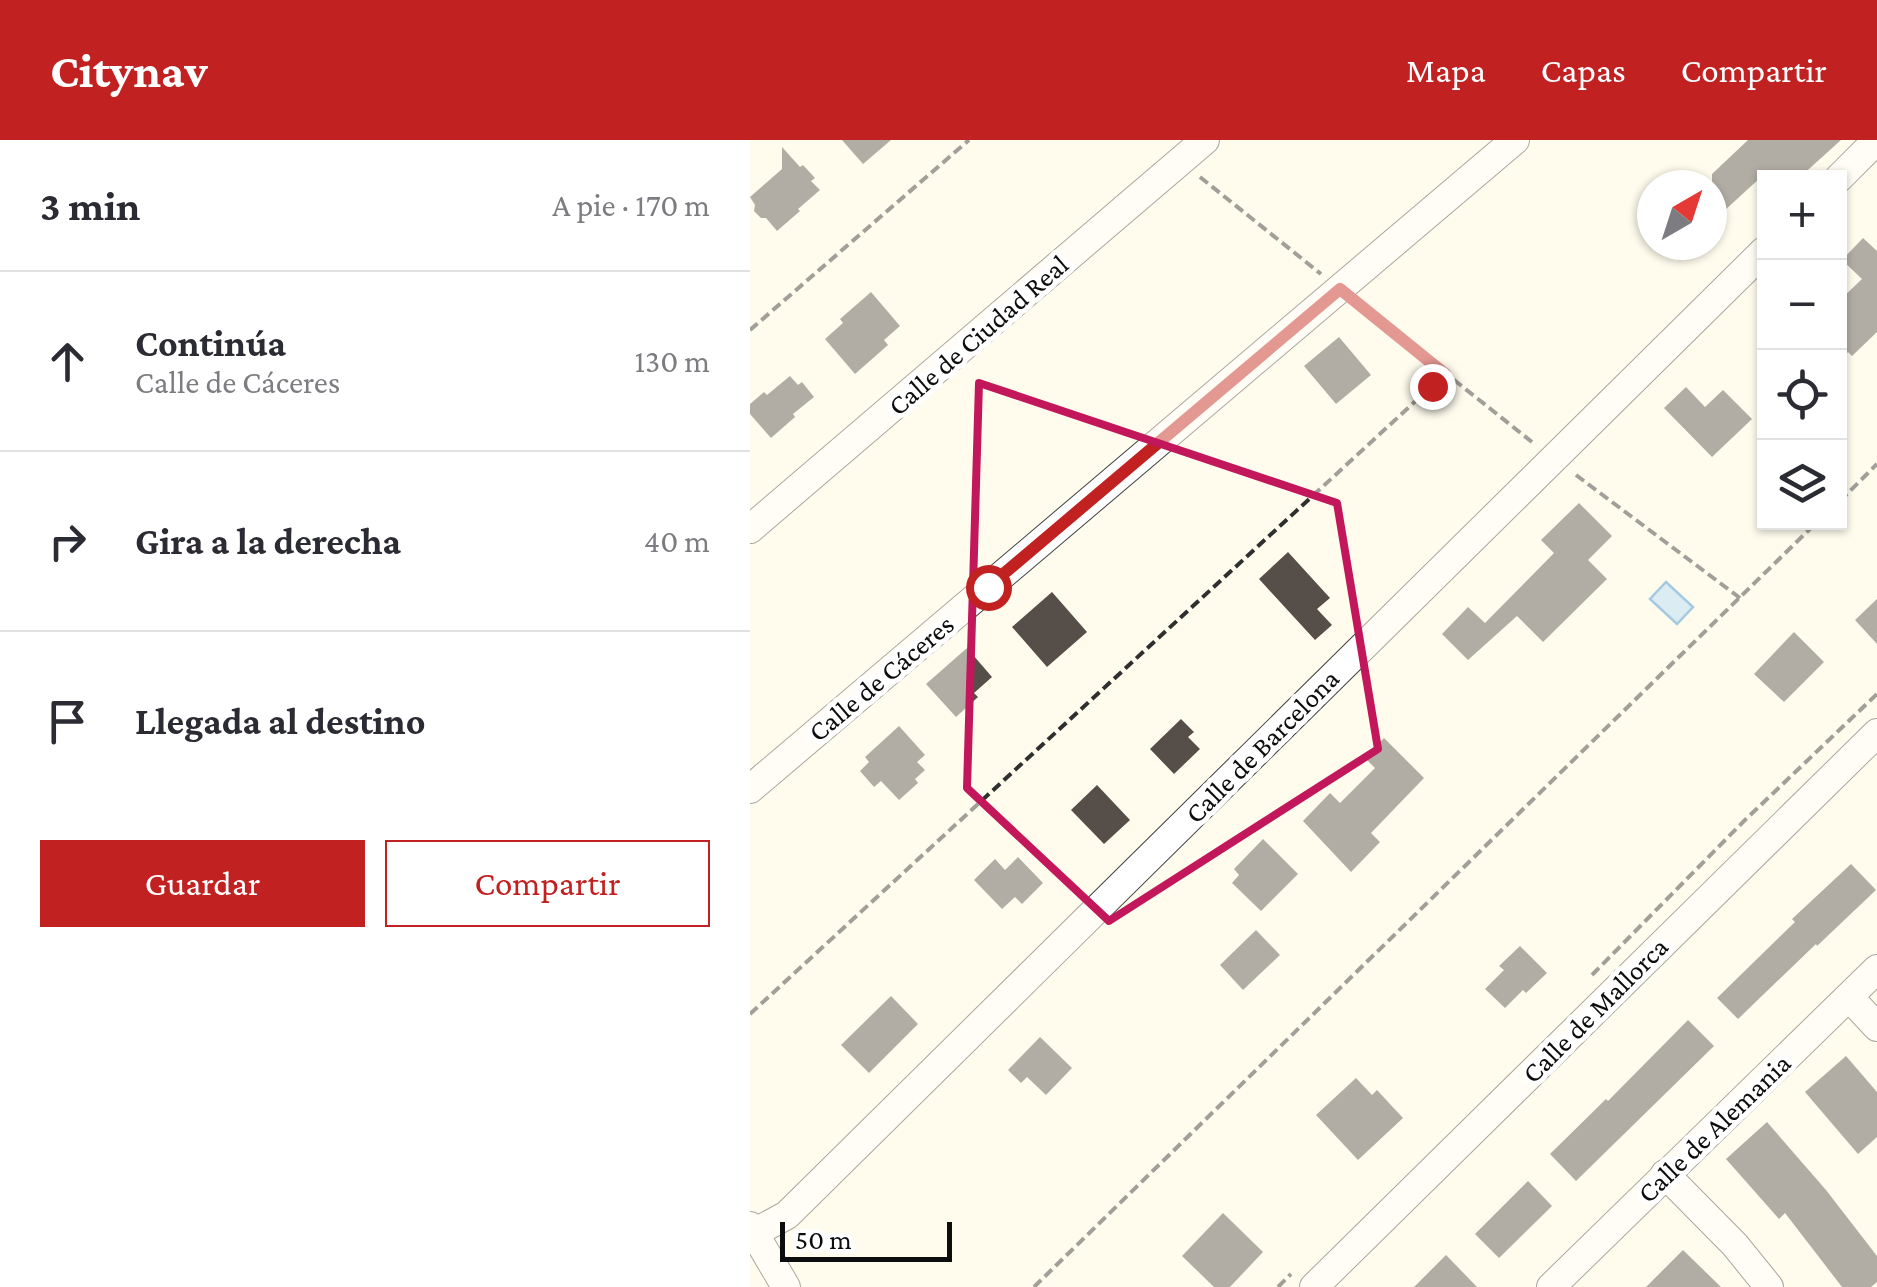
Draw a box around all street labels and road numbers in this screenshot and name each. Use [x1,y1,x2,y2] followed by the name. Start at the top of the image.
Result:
[882,248,1074,422] street label: Calle de Ciudad Real
[802,608,960,748] street label: Calle de Cáceres
[1179,663,1345,829] street label: Calle de Barcelona
[1516,931,1674,1089] street label: Calle de Mallorca
[1631,1047,1797,1209] street label: Calle de Alemania

